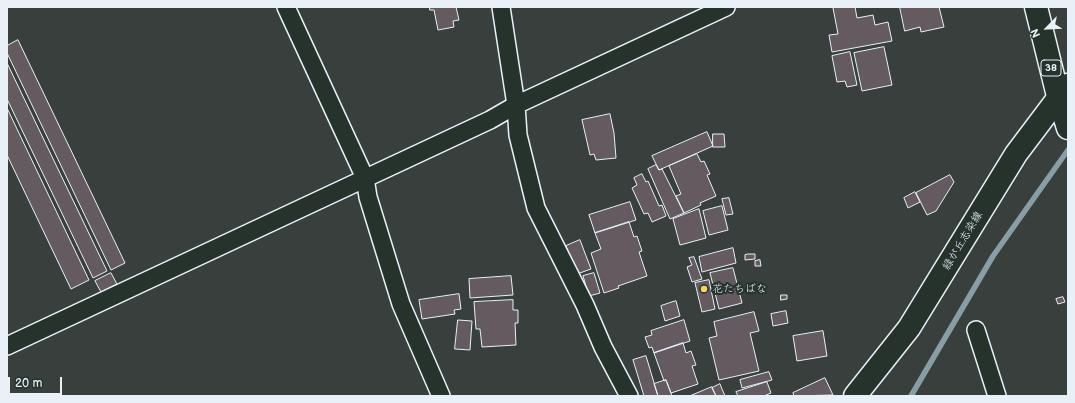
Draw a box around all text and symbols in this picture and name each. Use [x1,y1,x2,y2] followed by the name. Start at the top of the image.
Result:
[1027,8,1067,48] north arrow
[1028,27,1043,40] text: N
[1041,60,1061,76] road number: 38
[940,209,986,273] street label: 緑が丘志染線
[712,282,767,296] place label: 花たちばな
[699,284,709,294] marker: 花たちばな
[10,369,64,395] scale bar
[15,376,42,391] text: 20 m

